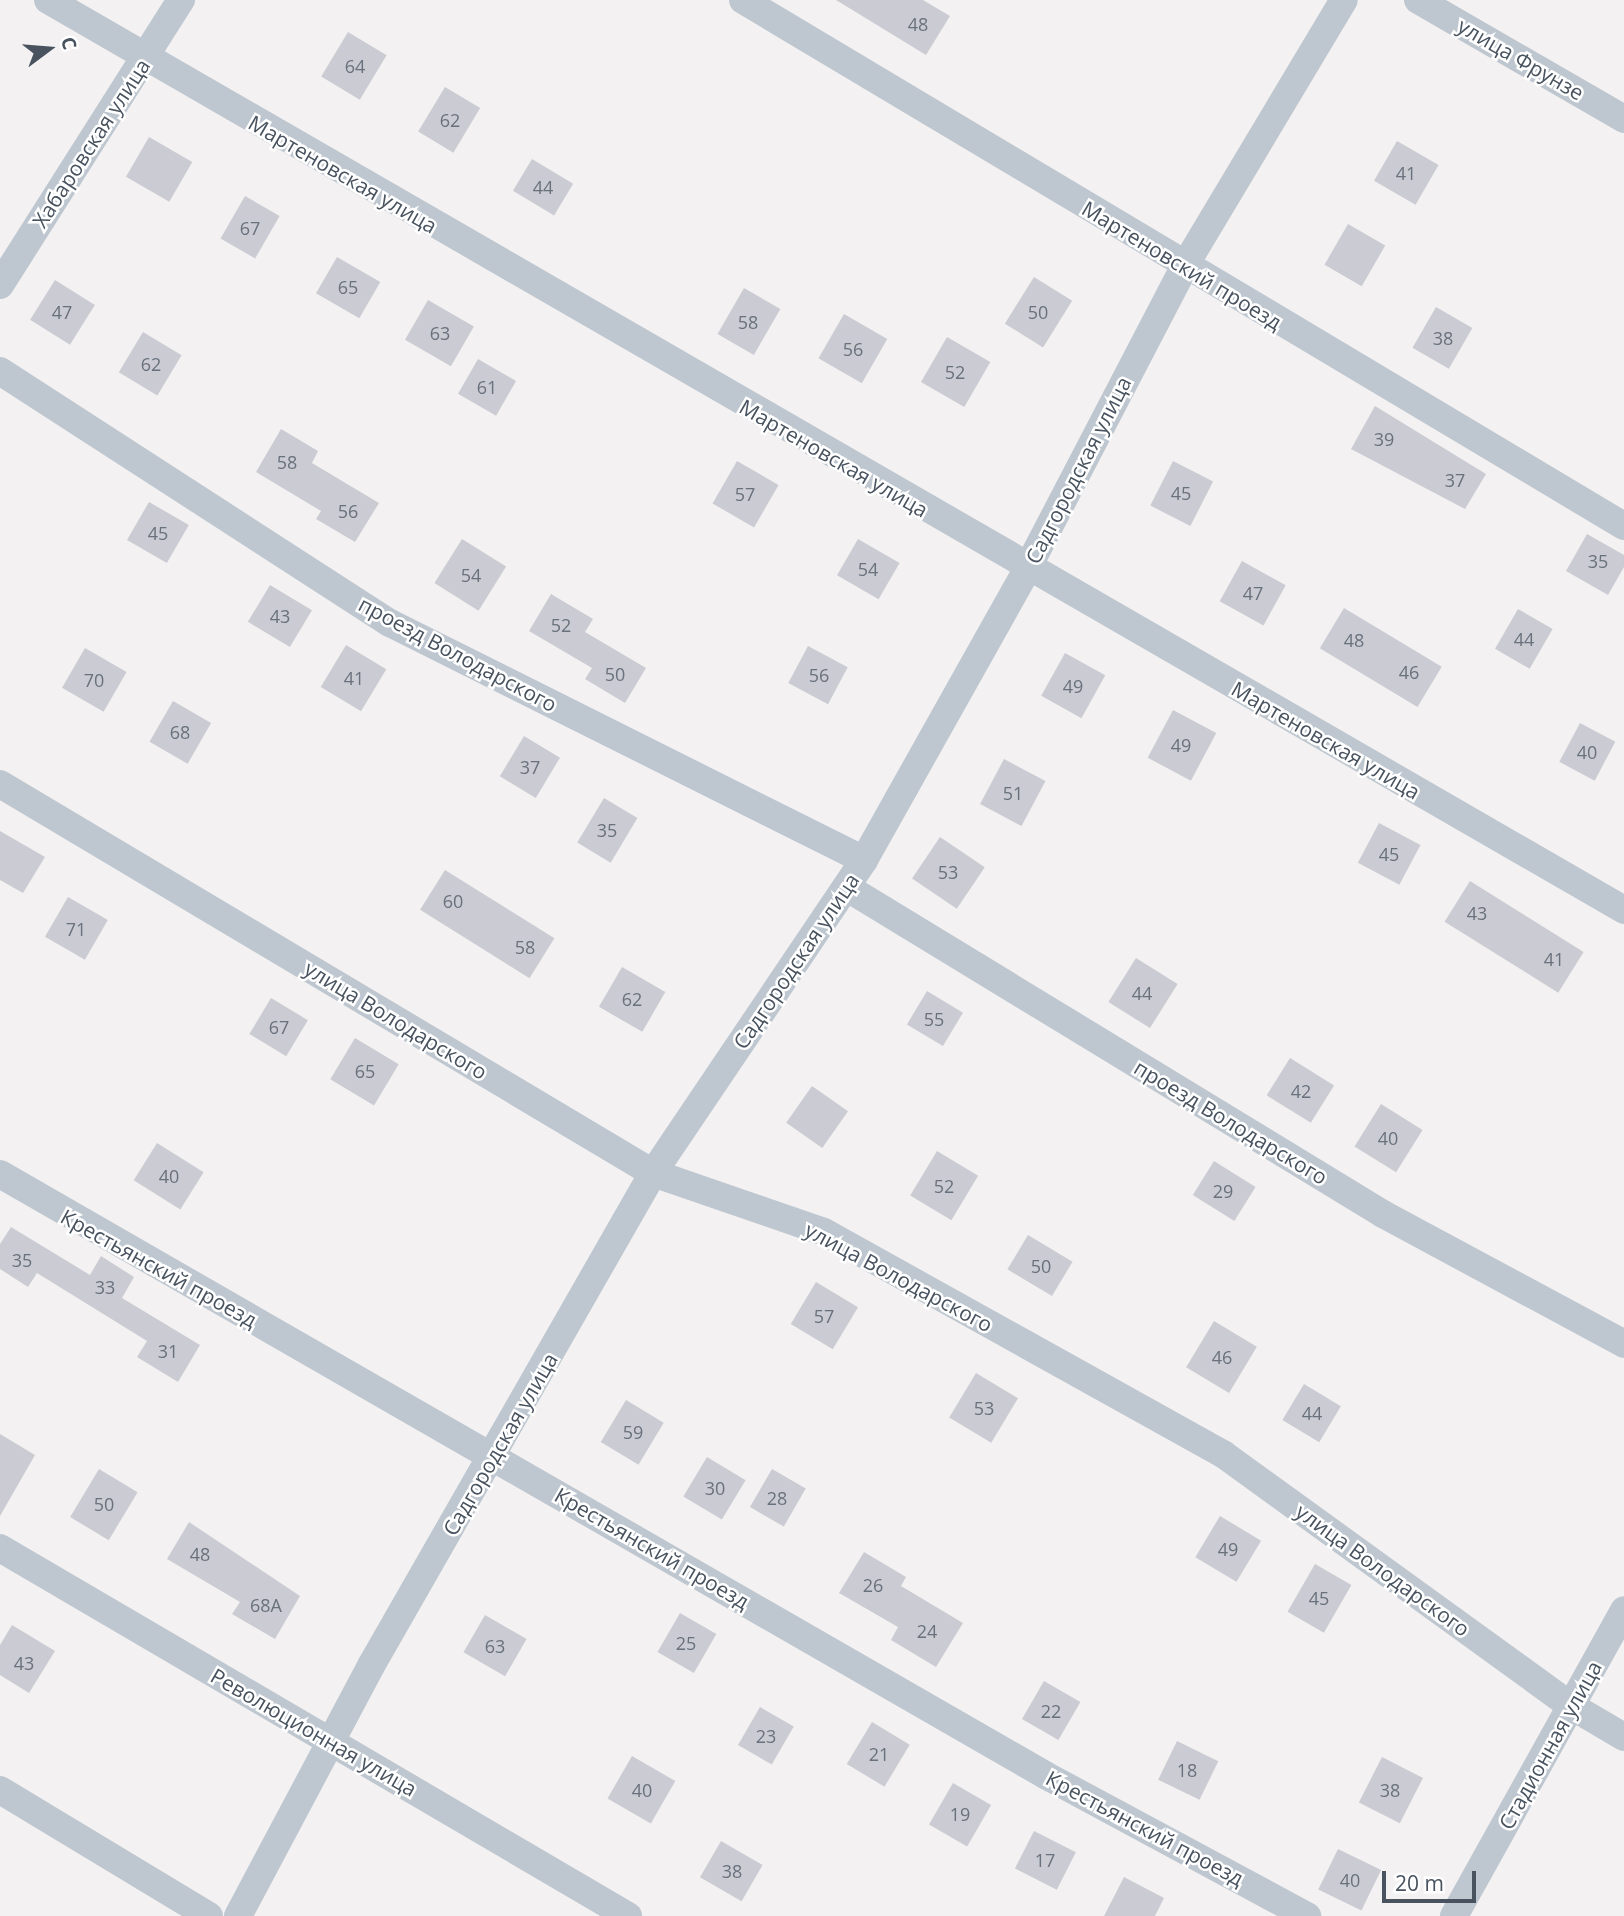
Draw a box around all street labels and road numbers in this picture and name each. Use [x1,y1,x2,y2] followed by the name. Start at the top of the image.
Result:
[1453,13,1589,105] street label: улица Фрунзе
[27,54,155,232] street label: Хабаровская улица
[244,110,442,238] street label: Мартеновская улица
[1078,195,1286,335] street label: Мартеновский проезд
[1020,372,1136,568] street label: Садгородская улица
[735,394,933,522] street label: Мартеновская улица
[355,591,561,717] street label: проезд Володарского
[1227,676,1425,804] street label: Мартеновская улица
[728,868,864,1054] street label: Садгородская улица
[300,955,492,1085] street label: улица Володарского
[1130,1054,1332,1190] street label: проезд Володарского
[57,1204,261,1332] street label: Крестьянский проезд
[801,1217,997,1337] street label: улица Володарского
[437,1348,563,1540] street label: Садгородская улица
[550,1482,754,1614] street label: Крестьянский проезд
[1291,1498,1475,1642] street label: улица Володарского
[1493,1656,1607,1834] street label: Стадионная улица
[207,1663,421,1801] street label: Революционная улица
[1042,1765,1248,1891] street label: Крестьянский проезд

